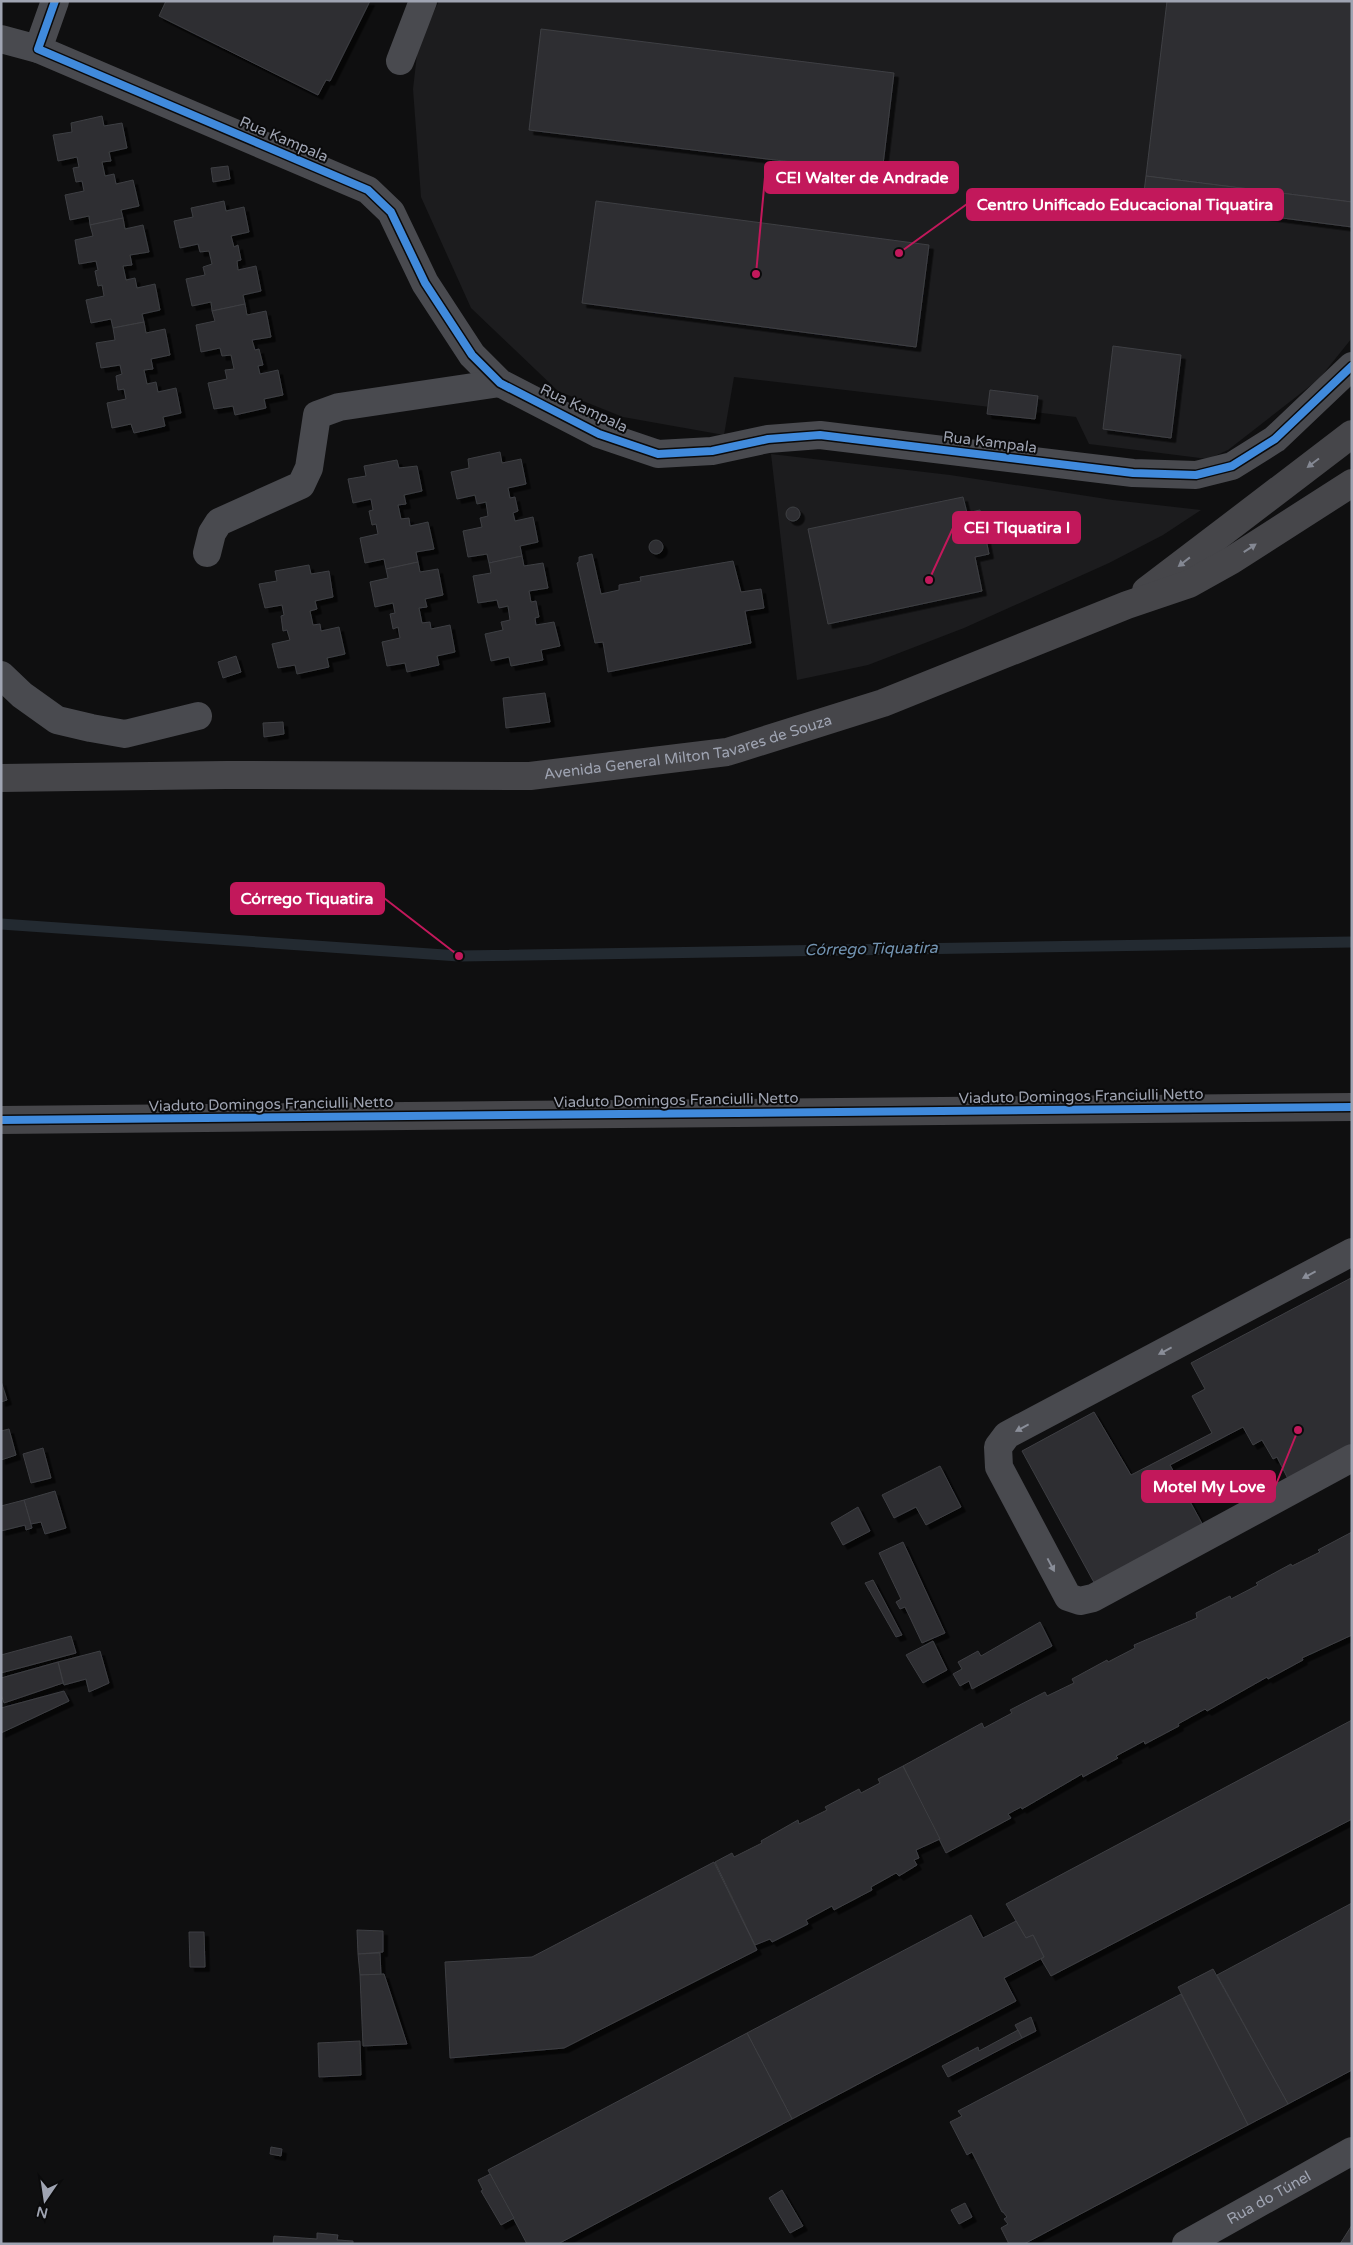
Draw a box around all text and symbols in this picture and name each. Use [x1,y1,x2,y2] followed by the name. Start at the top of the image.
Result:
[237,112,331,166] street label: Rua Kampala
[765,162,958,193] callout: CEI Walter de Andrade
[775,168,949,188] text: CEI Walter de Andrade
[967,189,1283,220] callout: Centro Unificado Educacional Tiquatira
[977,195,1273,215] text: Centro Unificado Educacional Tiquatira
[537,380,631,436] street label: Rua Kampala
[942,427,1038,457] street label: Rua Kampala
[1307,458,1320,469] one-way arrow
[953,512,1080,543] callout: CEI TIquatira I
[964,518,1070,538] text: CEI TIquatira I
[1244,543,1257,553] one-way arrow
[1177,557,1191,567] one-way arrow
[543,711,834,783] street label: Avenida General Milton Tavares de Souza
[231,883,384,914] callout: Córrego Tiquatira
[240,889,374,909] text: Córrego Tiquatira
[804,938,939,960] water label: Córrego Tiquatira
[958,1085,1204,1107] street label: Viaduto Domingos Franciulli Netto
[553,1089,799,1111] street label: Viaduto Domingos Franciulli Netto
[148,1093,394,1115] street label: Viaduto Domingos Franciulli Netto
[1301,1271,1316,1279] one-way arrow
[1158,1347,1172,1355] one-way arrow
[1015,1423,1028,1432] one-way arrow
[1142,1471,1275,1502] callout: Motel My Love
[1153,1477,1265,1497] text: Motel My Love
[1047,1558,1055,1573] one-way arrow
[1224,2167,1314,2228] street label: Rua do Túnel
[20,2175,70,2225] north arrow
[35,2203,50,2222] text: N

